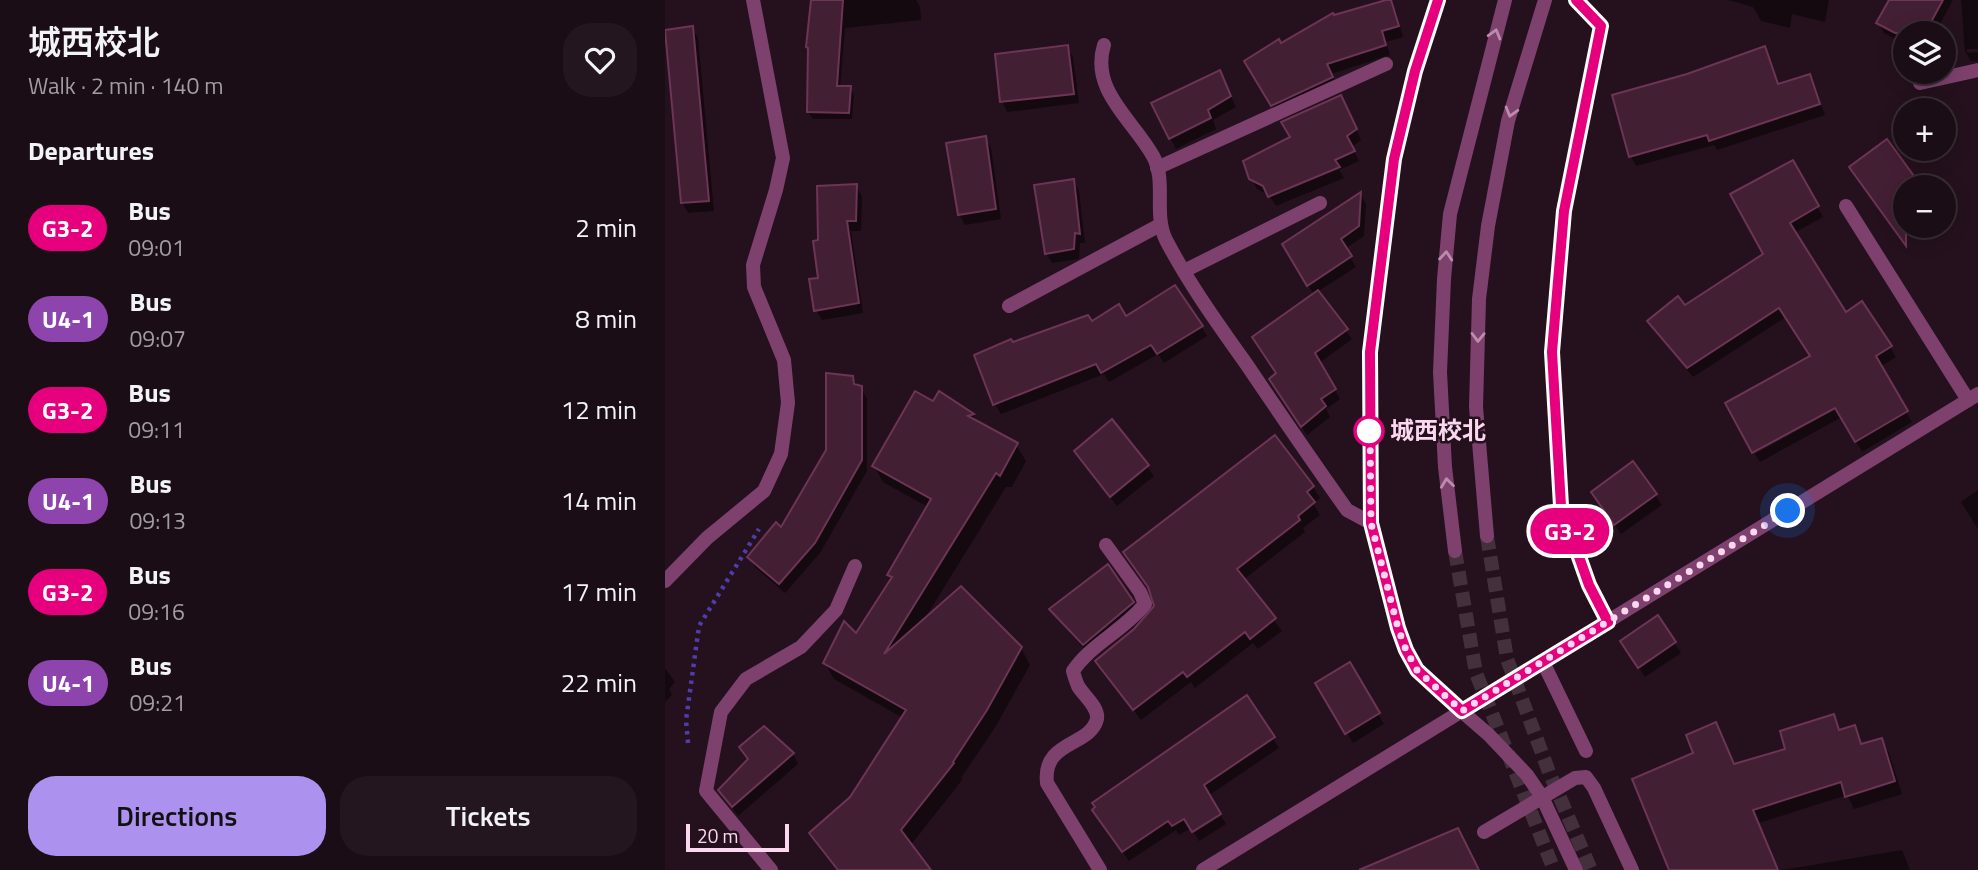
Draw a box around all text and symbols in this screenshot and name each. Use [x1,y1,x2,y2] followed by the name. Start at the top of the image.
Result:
[28,17,160,67] text: 城西校北
[1893,21,1956,238] map controls
[1893,21,1956,84] button: layers
[563,23,637,97] button: heart
[1486,28,1501,40] one-way arrow
[28,68,224,103] text: Walk · 2 min · 140 m
[1893,98,1956,161] button: +
[1504,106,1519,118] one-way arrow
[28,131,154,170] text: Departures
[1893,175,1956,238] button: −
[128,191,171,230] text: Bus
[575,208,637,247] text: 2 min
[42,210,93,246] text: G3-2
[128,230,185,265] text: 09:01
[1438,250,1453,261] one-way arrow
[129,282,172,321] text: Bus
[575,299,637,338] text: 8 min
[42,301,94,337] text: U4-1
[129,321,186,356] text: 09:07
[1470,332,1486,343] one-way arrow
[128,373,171,412] text: Bus
[561,390,637,429] text: 12 min
[42,392,93,428] text: G3-2
[128,412,185,447] text: 09:11
[1390,412,1486,448] place label: 城西校北
[1354,416,1384,446] marker: 城西校北
[129,464,172,503] text: Bus
[1439,477,1454,489] one-way arrow
[561,481,637,520] text: 14 min
[42,483,94,519] text: U4-1
[1770,493,1805,528] your location
[129,503,186,538] text: 09:13
[1521,508,1619,554] line badge: G3-2
[1544,513,1596,549] text: G3-2
[128,555,171,594] text: Bus
[561,572,637,611] text: 17 min
[42,574,93,610] text: G3-2
[128,594,185,629] text: 09:16
[129,646,172,685] text: Bus
[561,663,637,702] text: 22 min
[42,665,94,701] text: U4-1
[129,685,186,720] text: 09:21
[28,776,326,856] button: Directions
[340,776,637,856] button: Tickets
[686,821,789,853] scale bar
[697,821,738,850] text: 20 m

